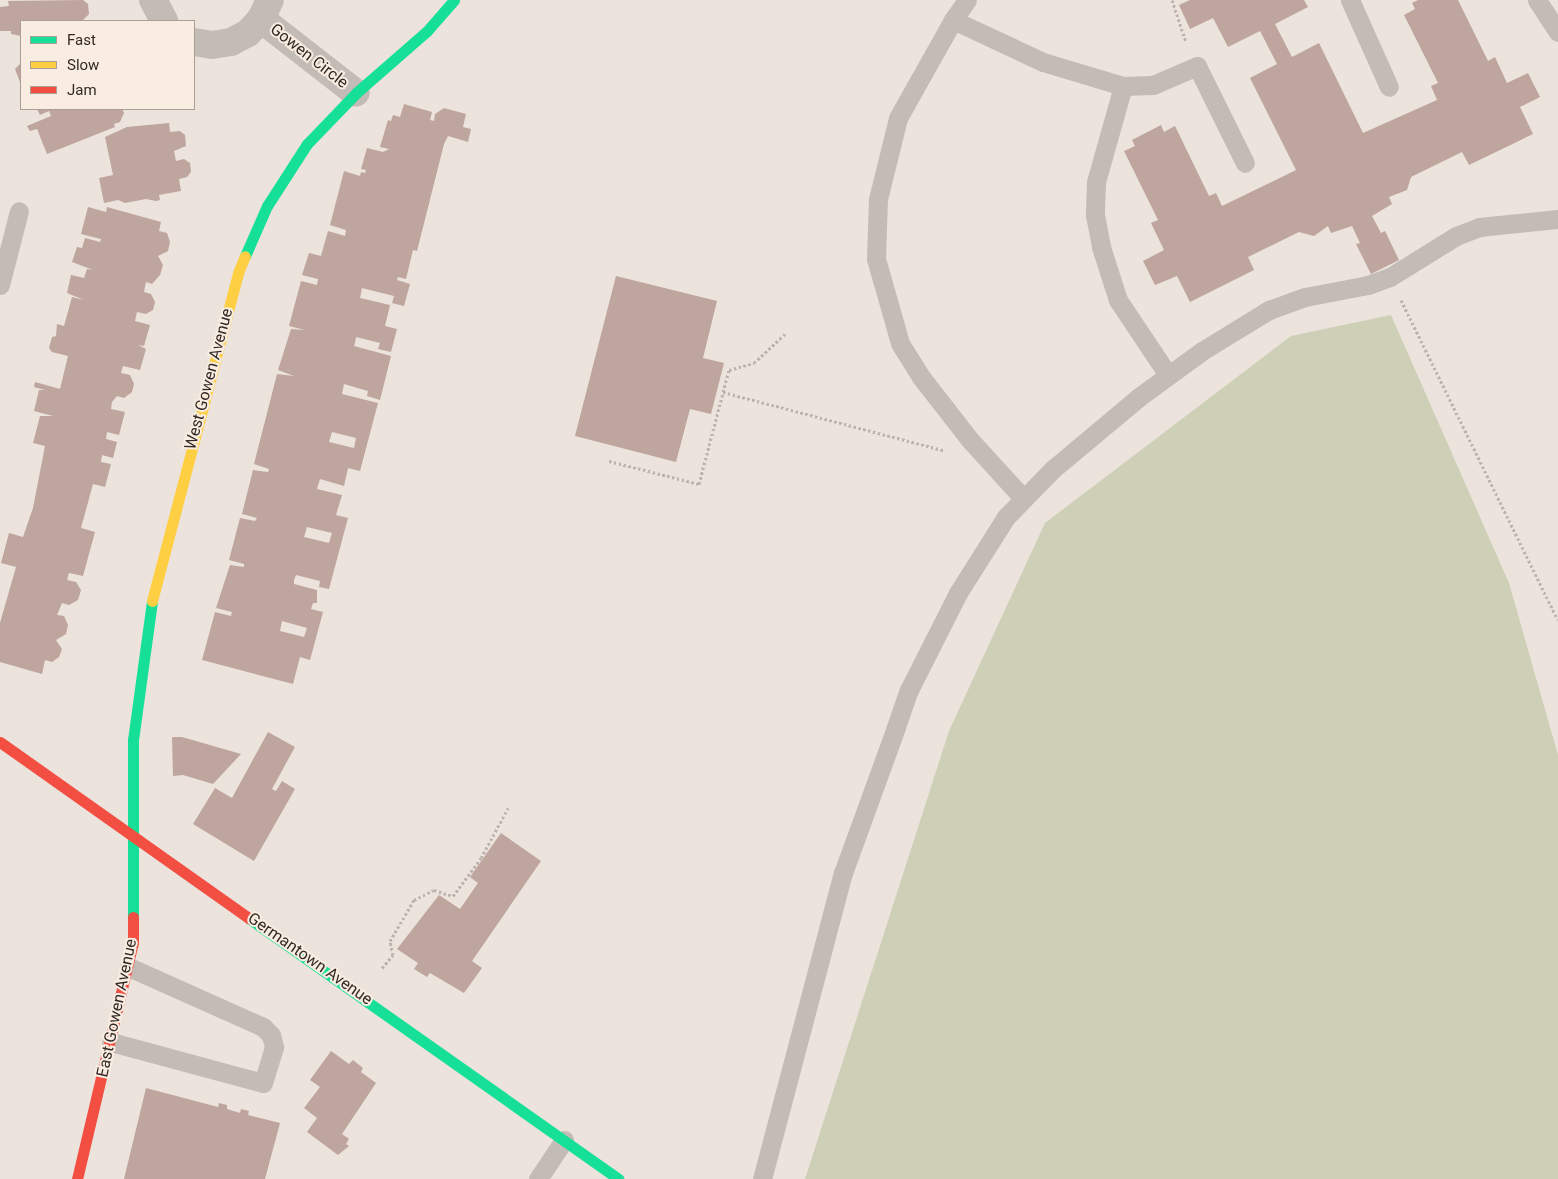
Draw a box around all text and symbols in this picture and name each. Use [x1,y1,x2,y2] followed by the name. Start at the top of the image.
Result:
[20,20,195,110] legend
[266,20,352,92] street label: Gowen Circle
[67,31,96,49] text: Fast
[67,56,99,74] text: Slow
[67,81,97,99] text: Jam
[181,306,237,452] street label: West Gowen Avenue
[244,909,376,1009] street label: Germantown Avenue
[93,937,141,1079] street label: East Gowen Avenue

